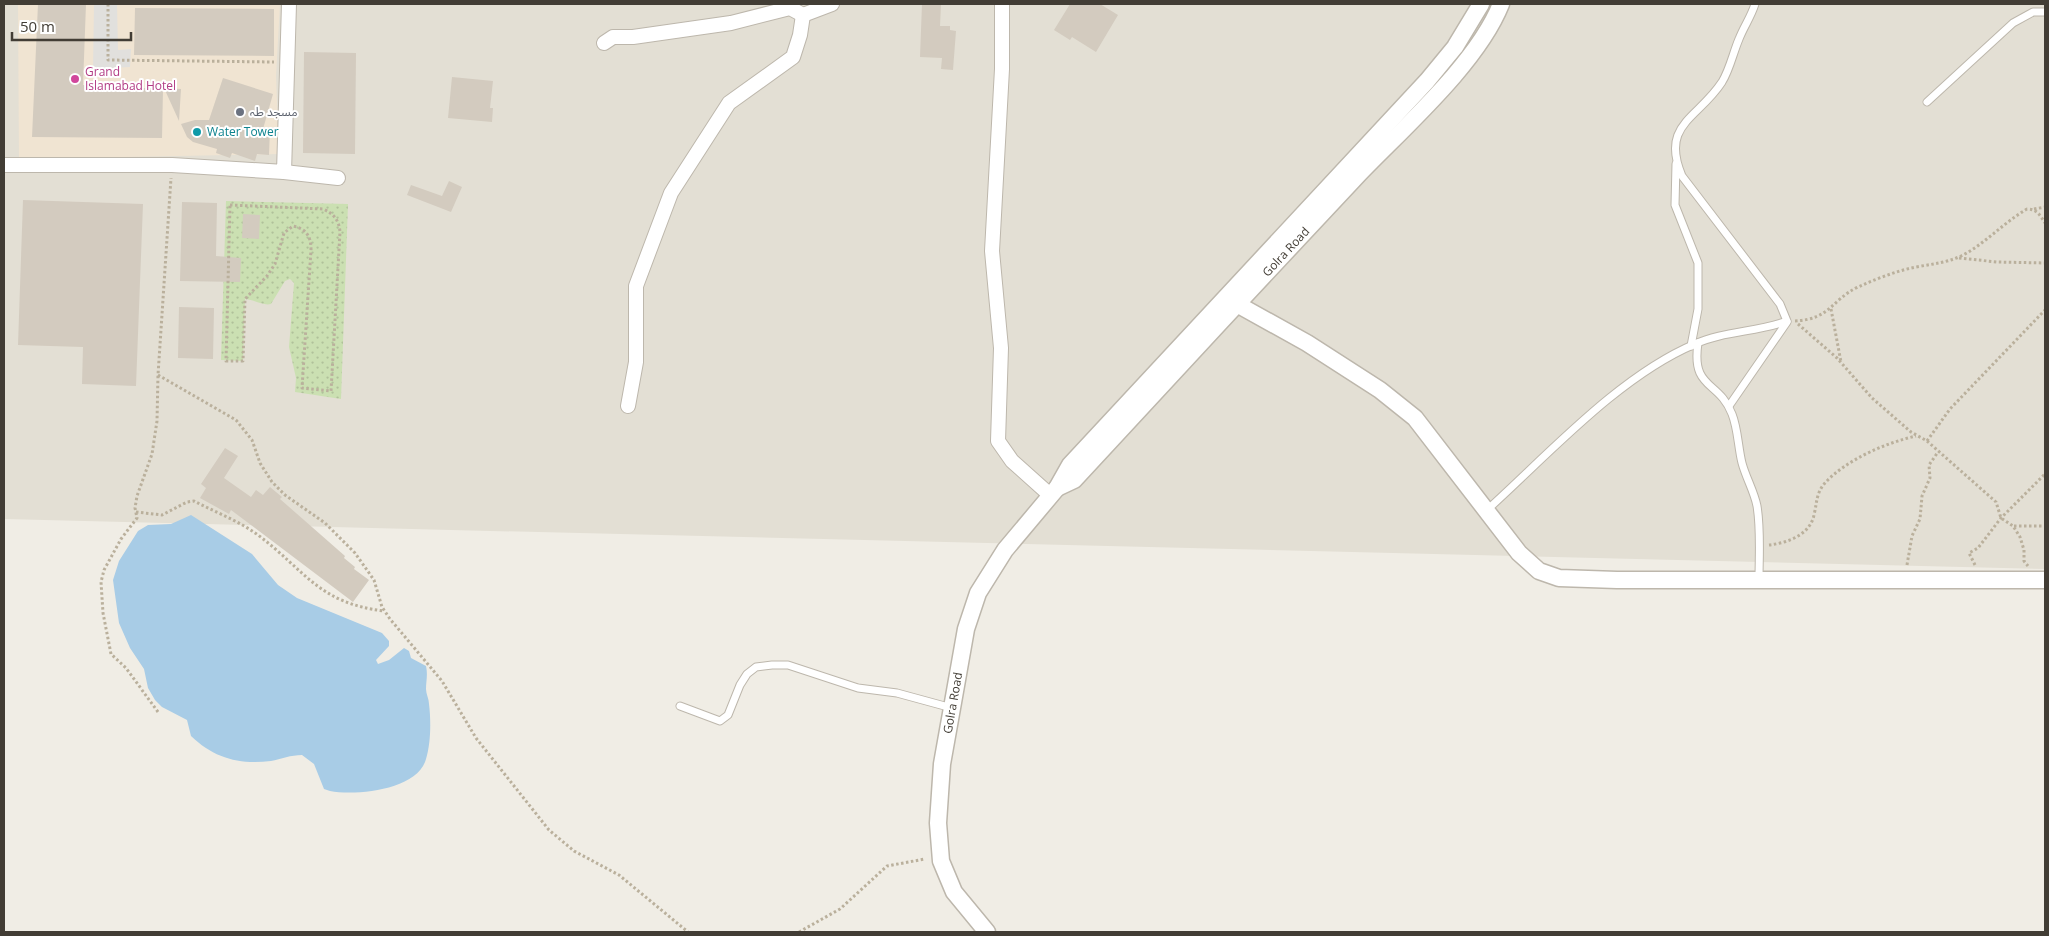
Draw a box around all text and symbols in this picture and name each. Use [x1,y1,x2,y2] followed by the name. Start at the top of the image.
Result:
[12,10,131,42] scale bar
[20,16,55,36] text: 50 m
[85,63,176,94] place label: Grand Islamabad Hotel
[69,73,81,85] marker: Grand Islamabad Hotel
[250,103,298,120] place label: مسجد طہ
[234,106,246,118] marker: مسجد طہ
[207,123,279,140] place label: Water Tower
[191,126,203,138] marker: Water Tower
[1258,223,1313,280] street label: Golra Road
[939,671,966,735] street label: Golra Road

